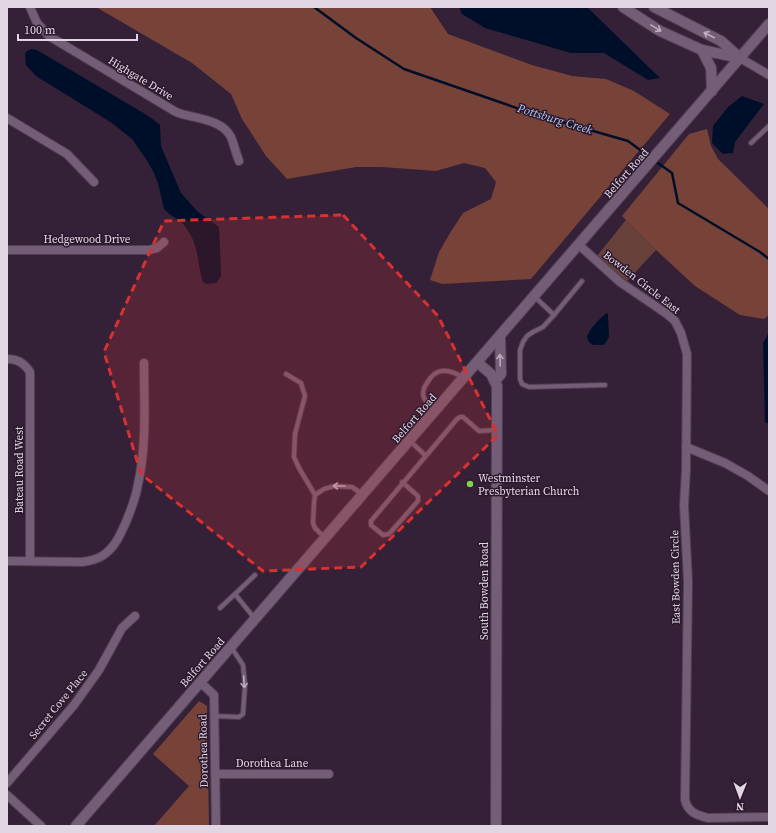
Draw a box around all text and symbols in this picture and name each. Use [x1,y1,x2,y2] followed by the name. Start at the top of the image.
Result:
[18,16,137,42] scale bar
[24,22,56,38] text: 100 m
[650,25,662,33] one-way arrow
[703,31,715,38] one-way arrow
[105,53,176,104] street label: Highgate Drive
[515,100,595,138] water label: Pottsburg Creek
[601,145,653,201] street label: Belfort Road
[44,232,131,247] street label: Hedgewood Drive
[600,247,684,318] street label: Bowden Circle East
[496,354,504,367] one-way arrow
[389,390,441,446] street label: Belfort Road
[12,426,27,514] street label: Bateau Road West
[478,471,580,499] place label: Westminster Presbyterian Church
[465,479,475,489] marker: Westminster Presbyterian Church
[333,483,346,490] one-way arrow
[667,529,684,624] street label: East Bowden Circle
[477,541,492,640] street label: South Bowden Road
[177,634,229,690] street label: Belfort Road
[26,666,91,742] street label: Secret Cove Place
[240,675,248,688] one-way arrow
[195,714,212,788] street label: Dorothea Road
[236,756,309,771] street label: Dorothea Lane
[720,777,760,817] north arrow
[736,799,744,814] text: N

